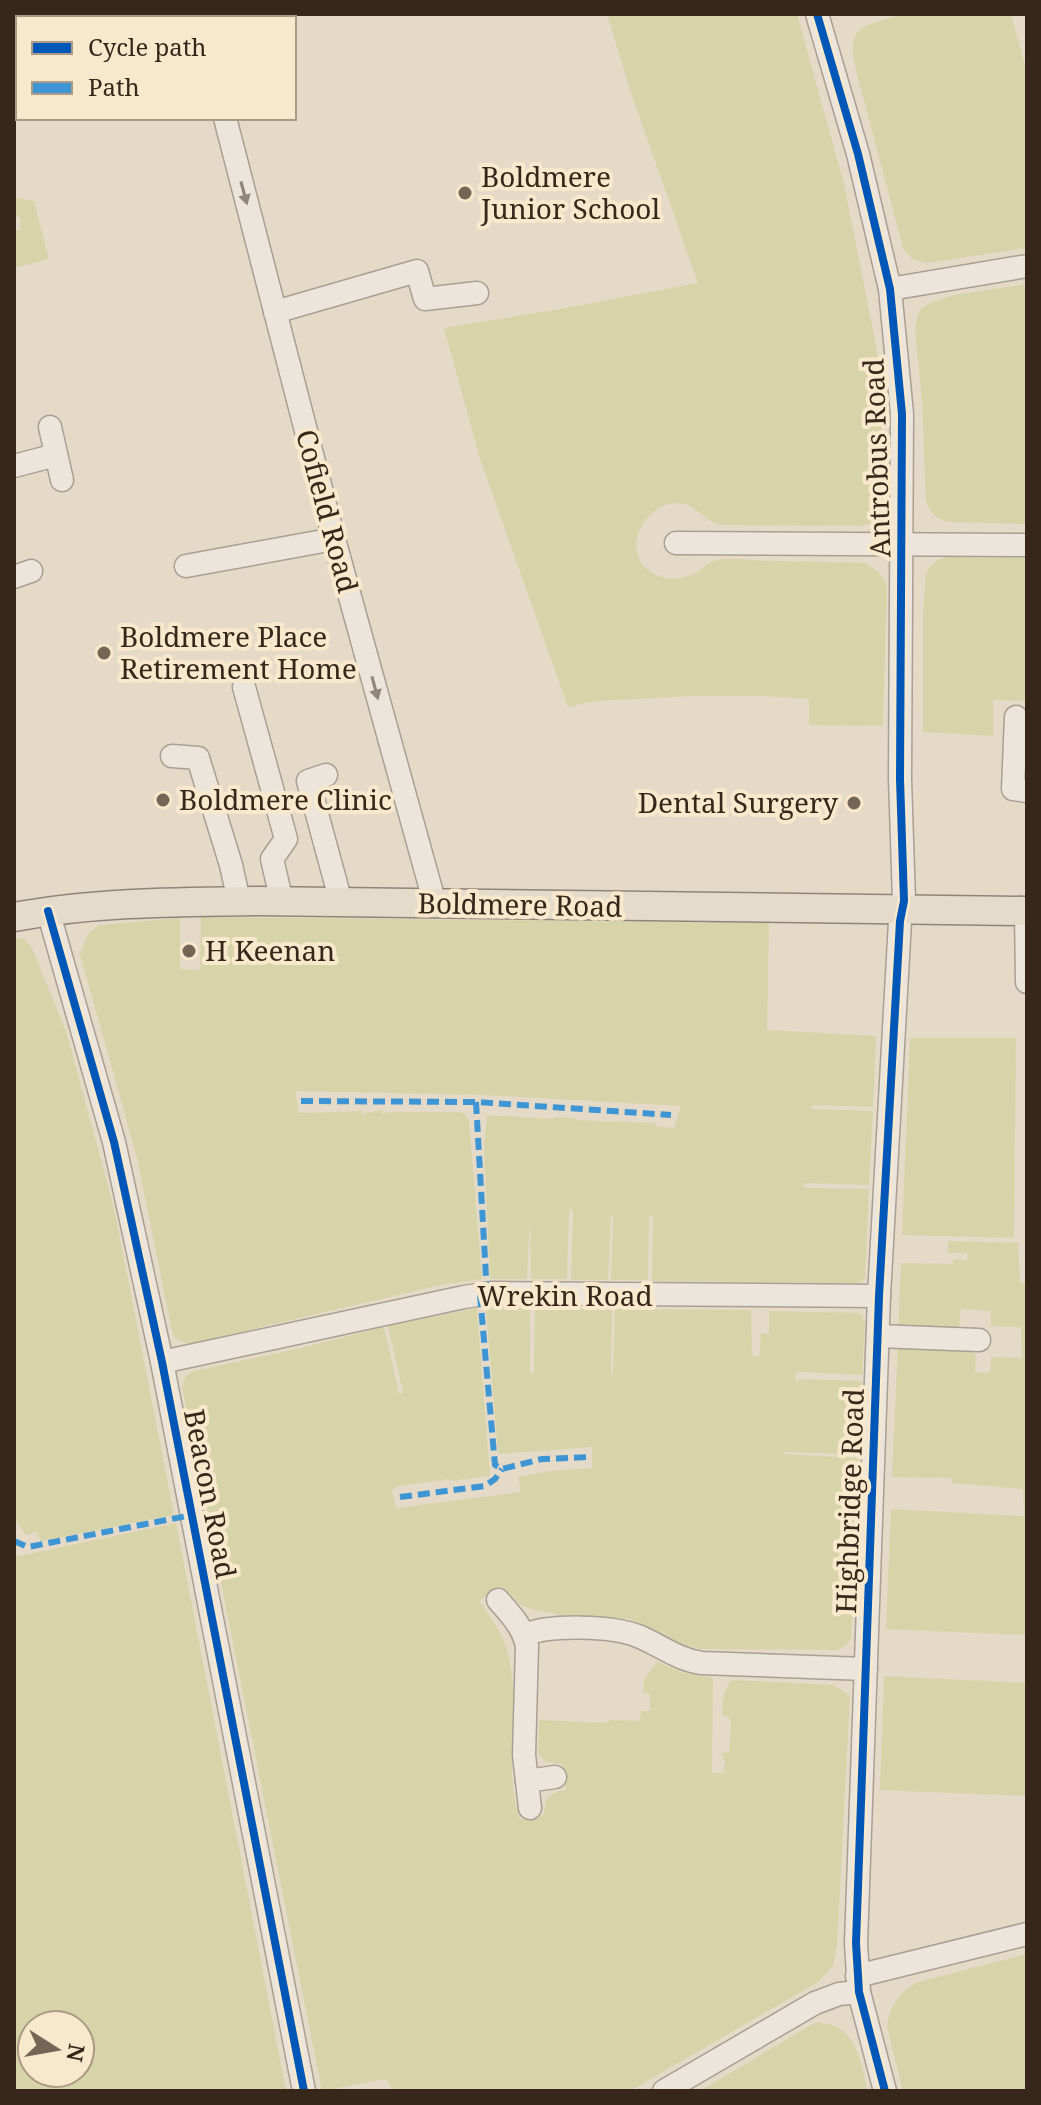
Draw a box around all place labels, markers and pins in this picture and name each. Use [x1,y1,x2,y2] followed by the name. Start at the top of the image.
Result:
[480,157,661,227] place label: Boldmere Junior School
[456,184,474,202] marker: Boldmere Junior School
[120,617,357,687] place label: Boldmere Place Retirement Home
[95,644,113,662] marker: Boldmere Place Retirement Home
[179,780,392,818] place label: Boldmere Clinic
[638,783,838,821] place label: Dental Surgery
[154,791,172,809] marker: Boldmere Clinic
[845,794,863,812] marker: Dental Surgery
[205,931,335,969] place label: H Keenan
[180,942,198,960] marker: H Keenan

